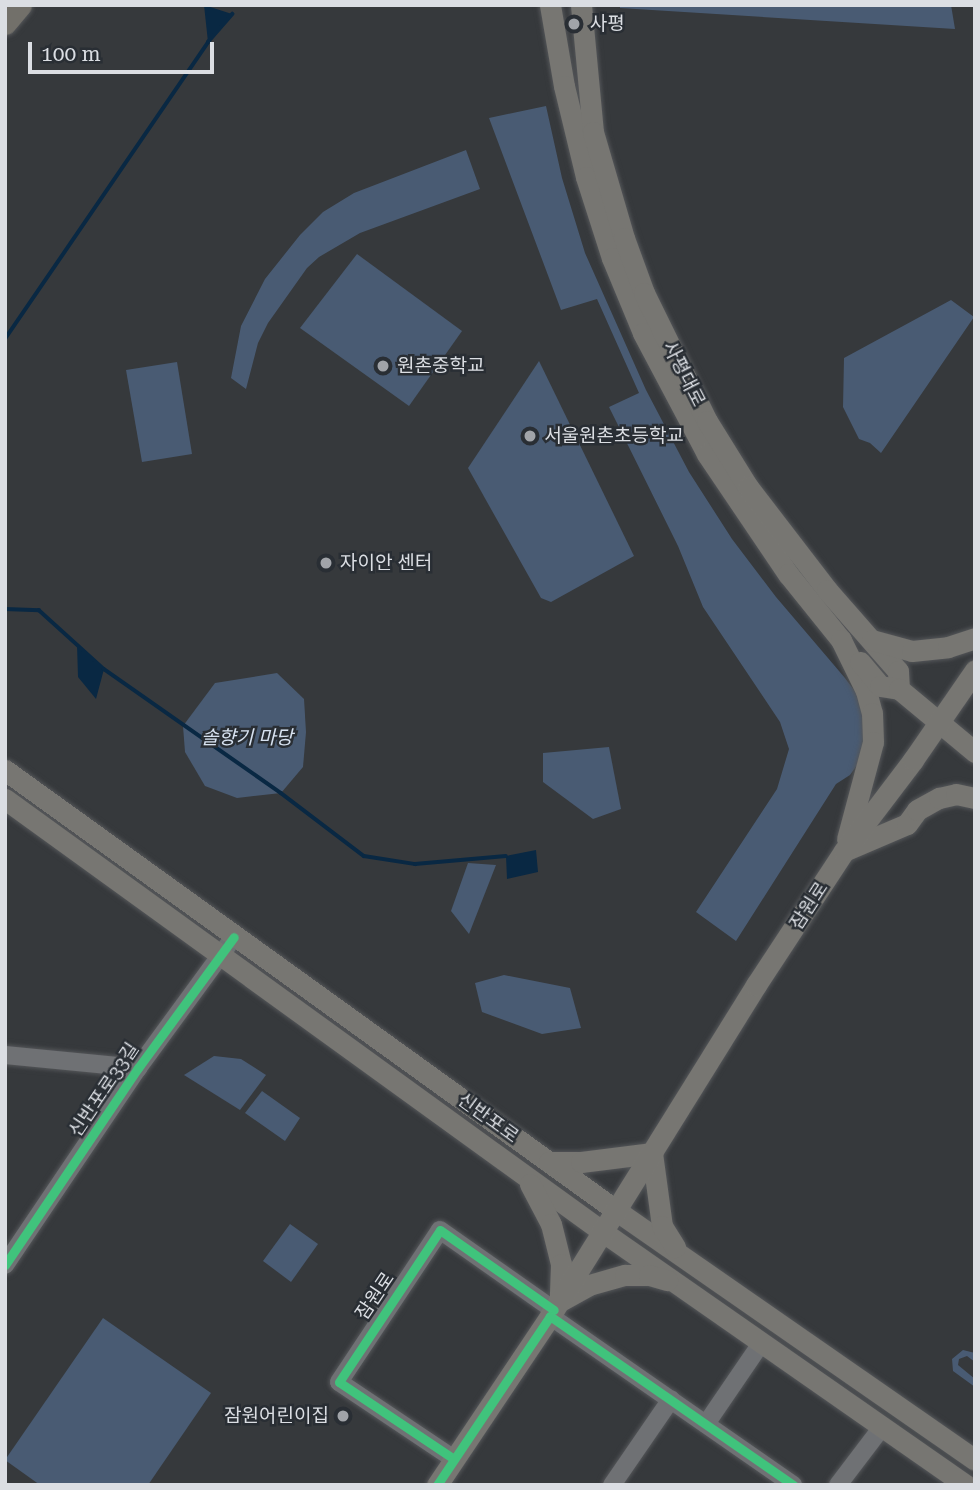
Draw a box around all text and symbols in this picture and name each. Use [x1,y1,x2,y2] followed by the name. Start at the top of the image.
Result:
[590,13,625,35] place label: 사평
[564,14,584,34] marker: 사평
[32,28,217,72] scale bar
[41,42,101,66] text: 100 m
[658,338,710,410] street label: 사평대로
[397,355,484,377] place label: 원촌중학교
[375,358,391,374] marker: 원촌중학교
[544,425,684,447] place label: 서울원촌초등학교
[522,428,538,444] marker: 서울원촌초등학교
[340,552,432,574] place label: 자이안 센터
[318,555,334,571] marker: 자이안 센터
[201,727,293,749] park label: 솔향기 마당
[785,878,833,934] street label: 잠원로
[64,1039,144,1141] street label: 신반포로33길
[453,1088,523,1148] street label: 신반포로
[351,1268,399,1324] street label: 잠원로
[224,1405,329,1427] place label: 잠원어린이집
[335,1408,351,1424] marker: 잠원어린이집

